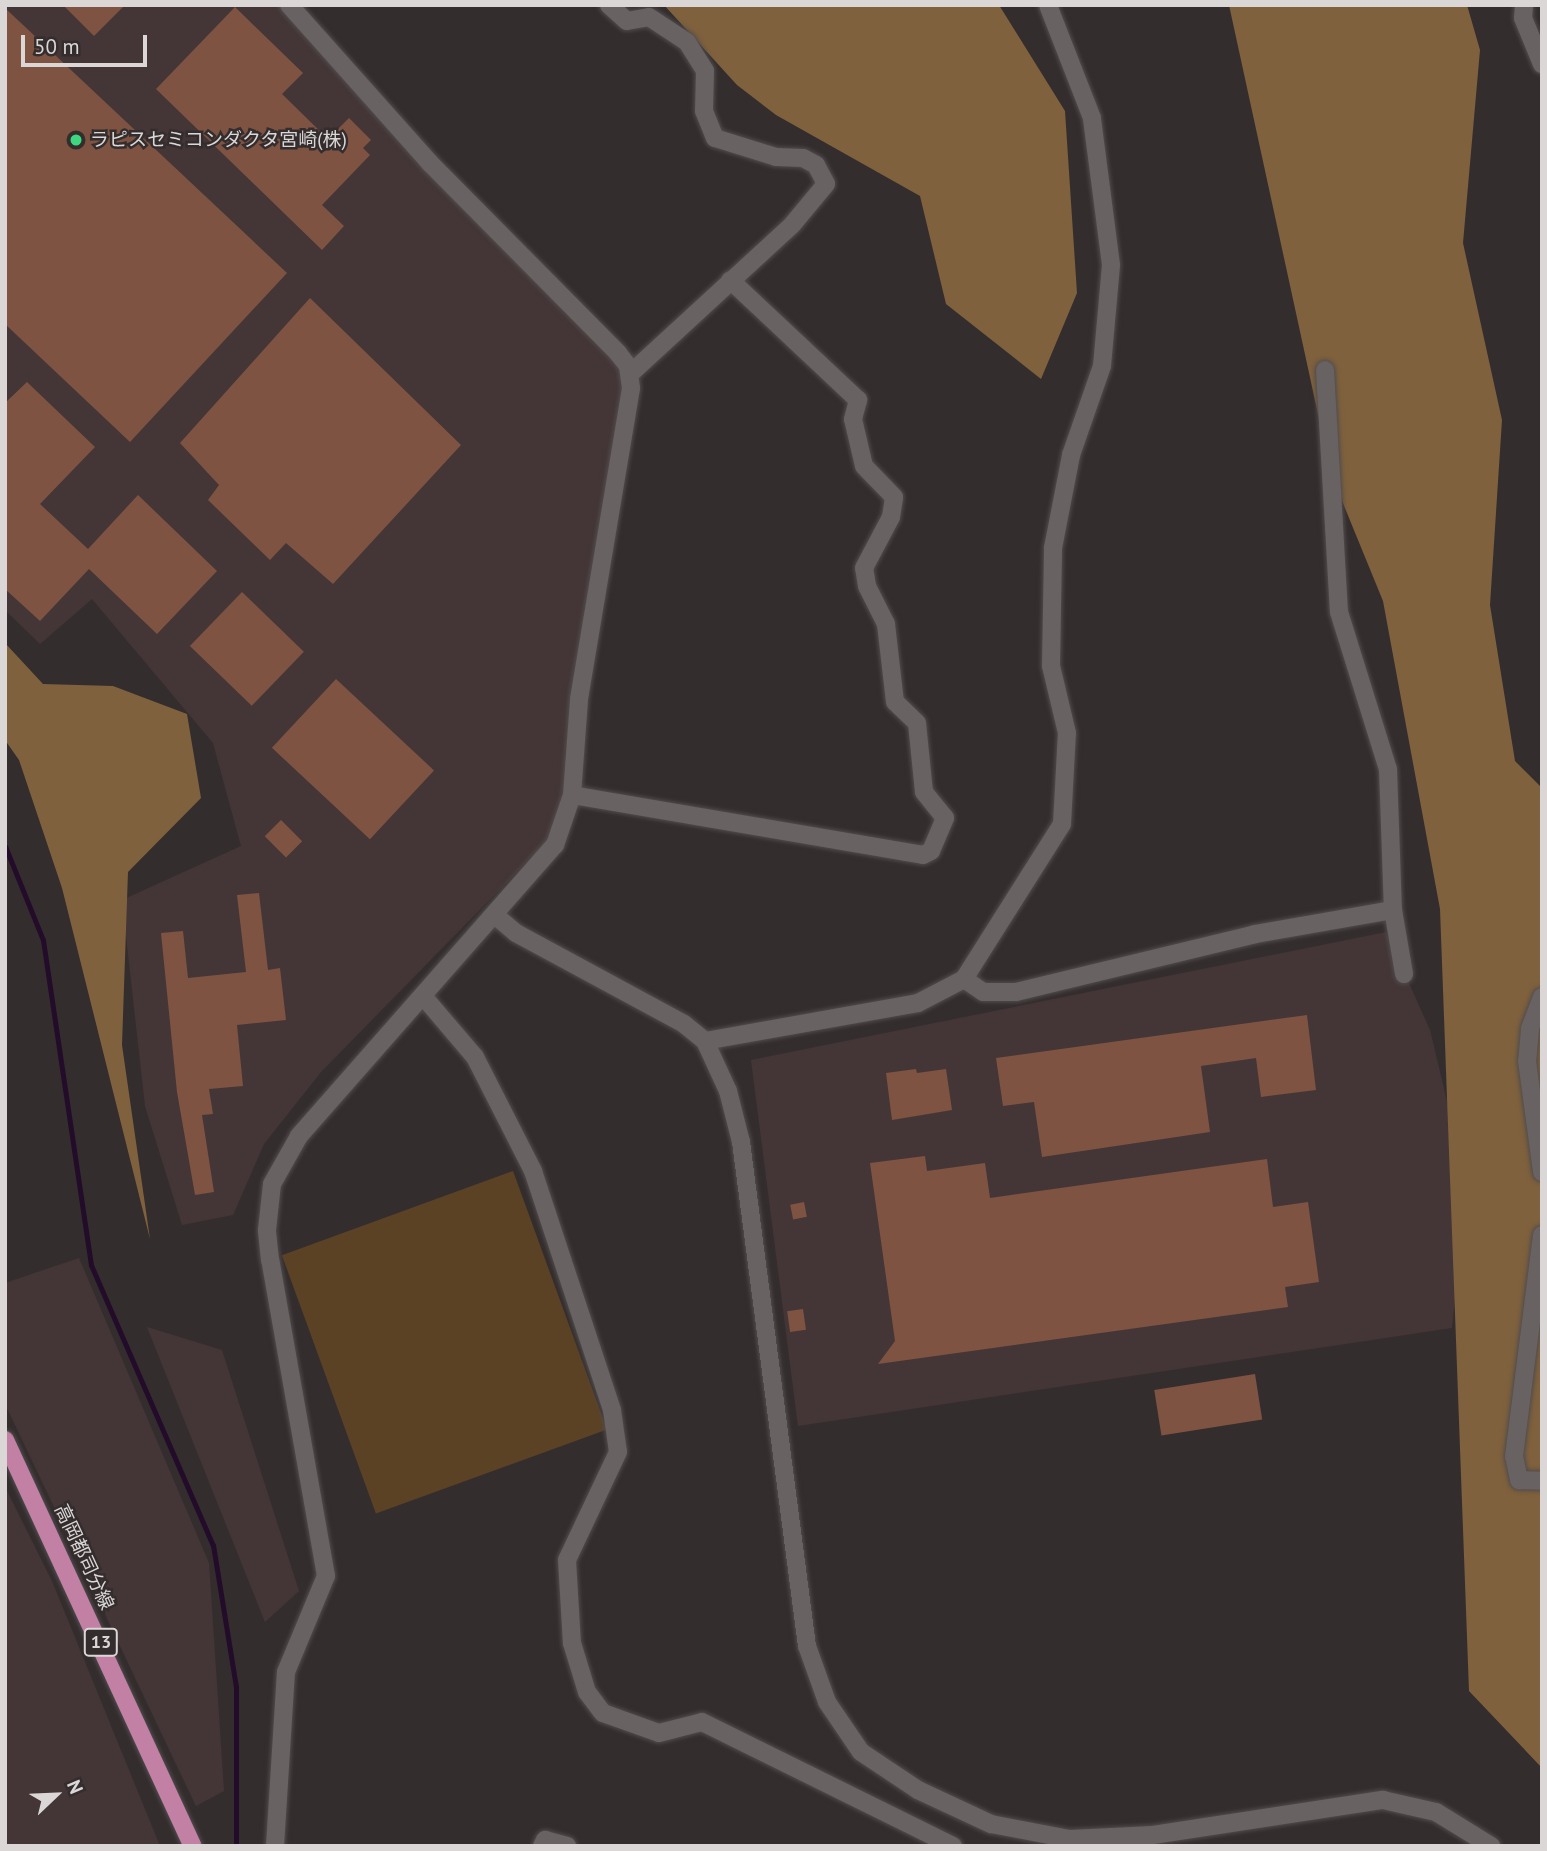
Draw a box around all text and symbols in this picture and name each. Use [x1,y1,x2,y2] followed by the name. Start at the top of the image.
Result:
[24,21,150,65] scale bar
[34,33,80,60] text: 50 m
[90,129,348,151] place label: ラピスセミコンダクタ宮崎(株)
[68,132,84,148] marker: ラピスセミコンダクタ宮崎(株)
[50,1501,118,1613] street label: 高岡都司分線
[84,1628,119,1657] road number: 13
[21,1760,91,1830] north arrow
[62,1776,89,1797] text: N

